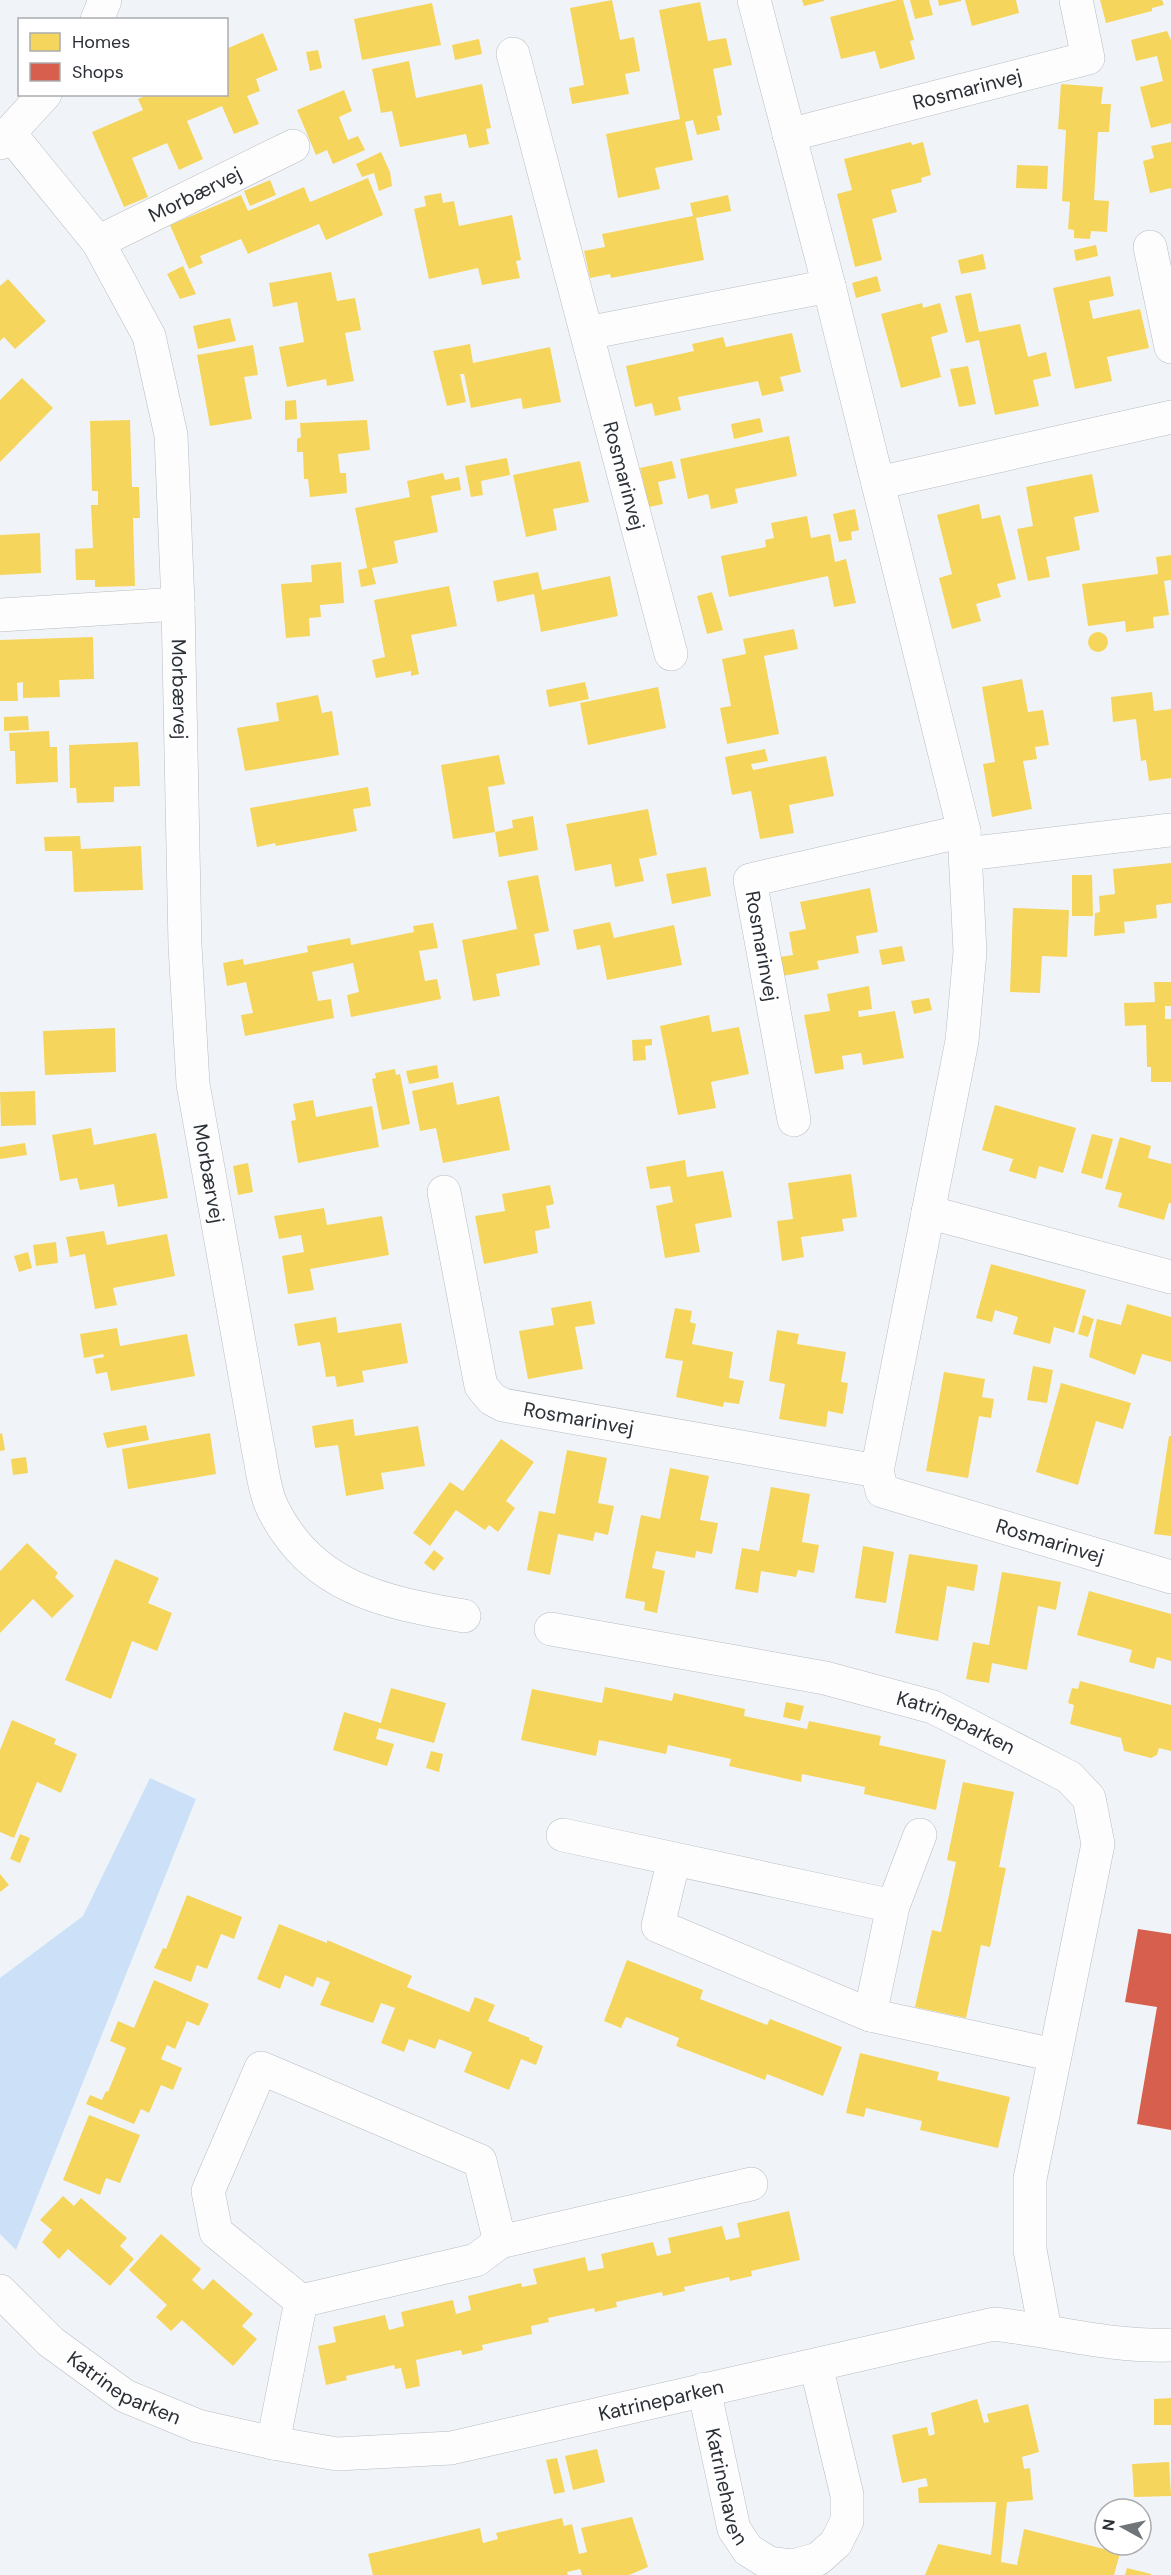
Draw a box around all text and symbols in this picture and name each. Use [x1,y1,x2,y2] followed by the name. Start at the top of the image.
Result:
[18,18,228,96] legend
[72,30,130,54] text: Homes
[72,60,124,84] text: Shops
[910,63,1025,116] street label: Rosmarinvej
[144,160,246,228] street label: Morbærvej
[597,418,651,533] street label: Rosmarinvej
[166,639,194,740] street label: Morbærvej
[740,889,784,1003] street label: Rosmarinvej
[187,1122,231,1225] street label: Morbærvej
[522,1396,636,1441] street label: Rosmarinvej
[993,1513,1107,1569] street label: Rosmarinvej
[894,1685,1020,1760] street label: Katrineparken
[62,2345,185,2431] street label: Katrineparken
[596,2373,726,2427] street label: Katrineparken
[700,2426,754,2550] street label: Katrinehaven
[1093,2497,1153,2557] north arrow
[1097,2518,1120,2532] text: N

